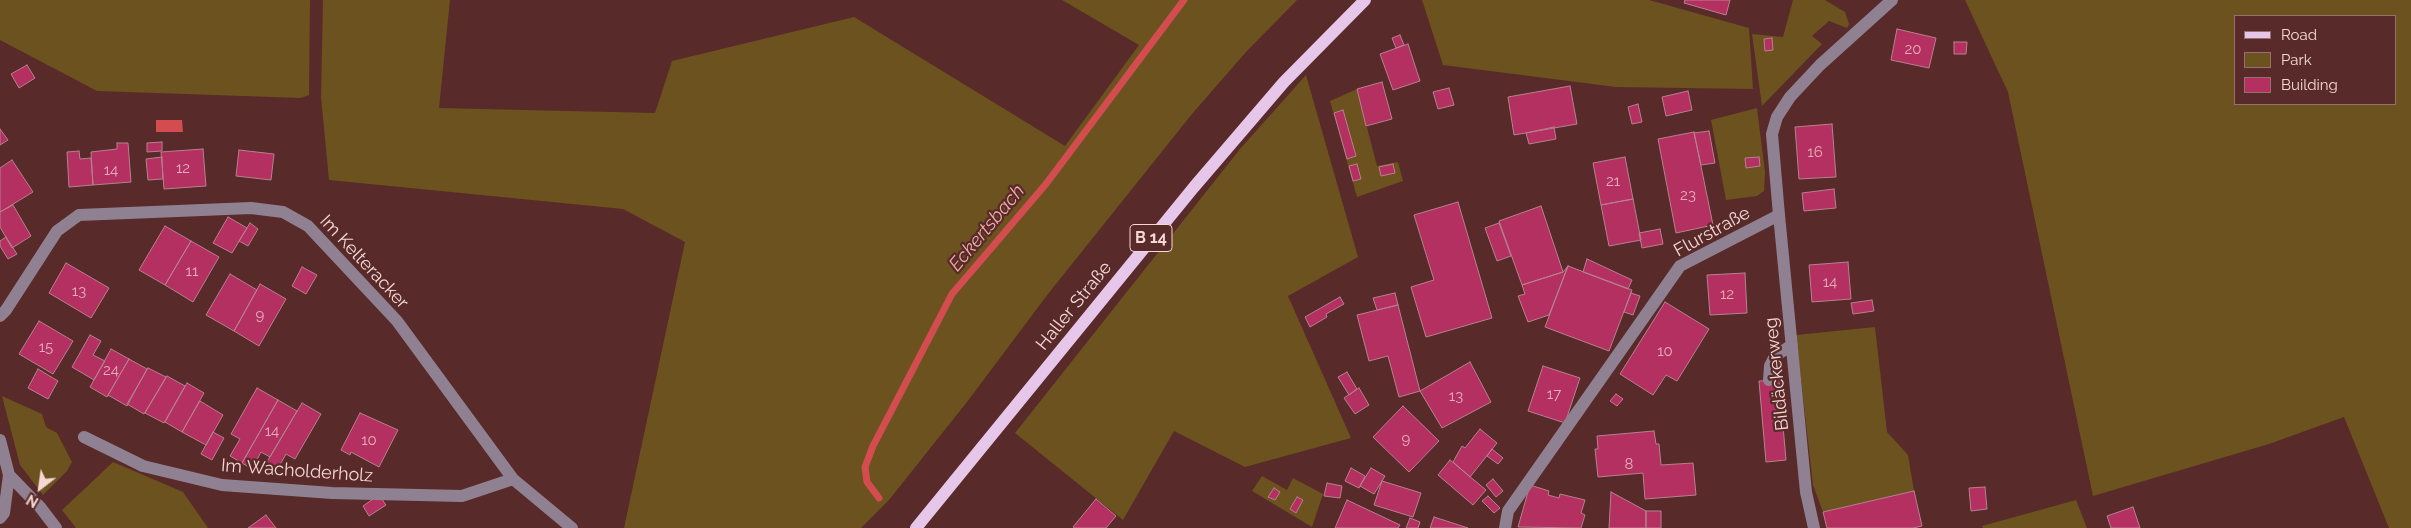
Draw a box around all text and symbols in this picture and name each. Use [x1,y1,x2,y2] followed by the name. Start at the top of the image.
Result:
[2234,15,2396,105] legend
[2281,26,2317,44] text: Road
[1905,40,1921,58] house number: 20
[2281,51,2312,69] text: Park
[2281,76,2338,94] text: Building
[1807,143,1823,161] house number: 16
[176,159,190,177] house number: 12
[104,161,118,179] house number: 14
[1606,172,1620,190] house number: 21
[944,180,1030,276] water label: Eckertsbach
[1680,186,1696,204] house number: 23
[1670,202,1754,262] street label: Flurstraße
[315,211,413,313] street label: Im Kelteracker
[1130,224,1172,252] road number: B 14
[1032,257,1116,355] street label: Haller Straße
[186,262,198,280] house number: 11
[1823,273,1837,291] house number: 14
[72,282,86,300] house number: 13
[1720,285,1734,303] house number: 12
[256,306,264,324] house number: 9
[1760,316,1794,432] street label: Bildäckerweg
[39,338,53,356] house number: 15
[1657,342,1673,360] house number: 10
[103,361,119,379] house number: 24
[1547,385,1561,403] house number: 17
[1449,387,1463,405] house number: 13
[265,422,279,440] house number: 14
[1402,430,1410,448] house number: 9
[361,431,377,449] house number: 10
[220,455,374,487] street label: Im Wacholderholz
[1625,455,1633,473] house number: 8
[15,463,65,513] north arrow
[24,491,41,511] text: N

